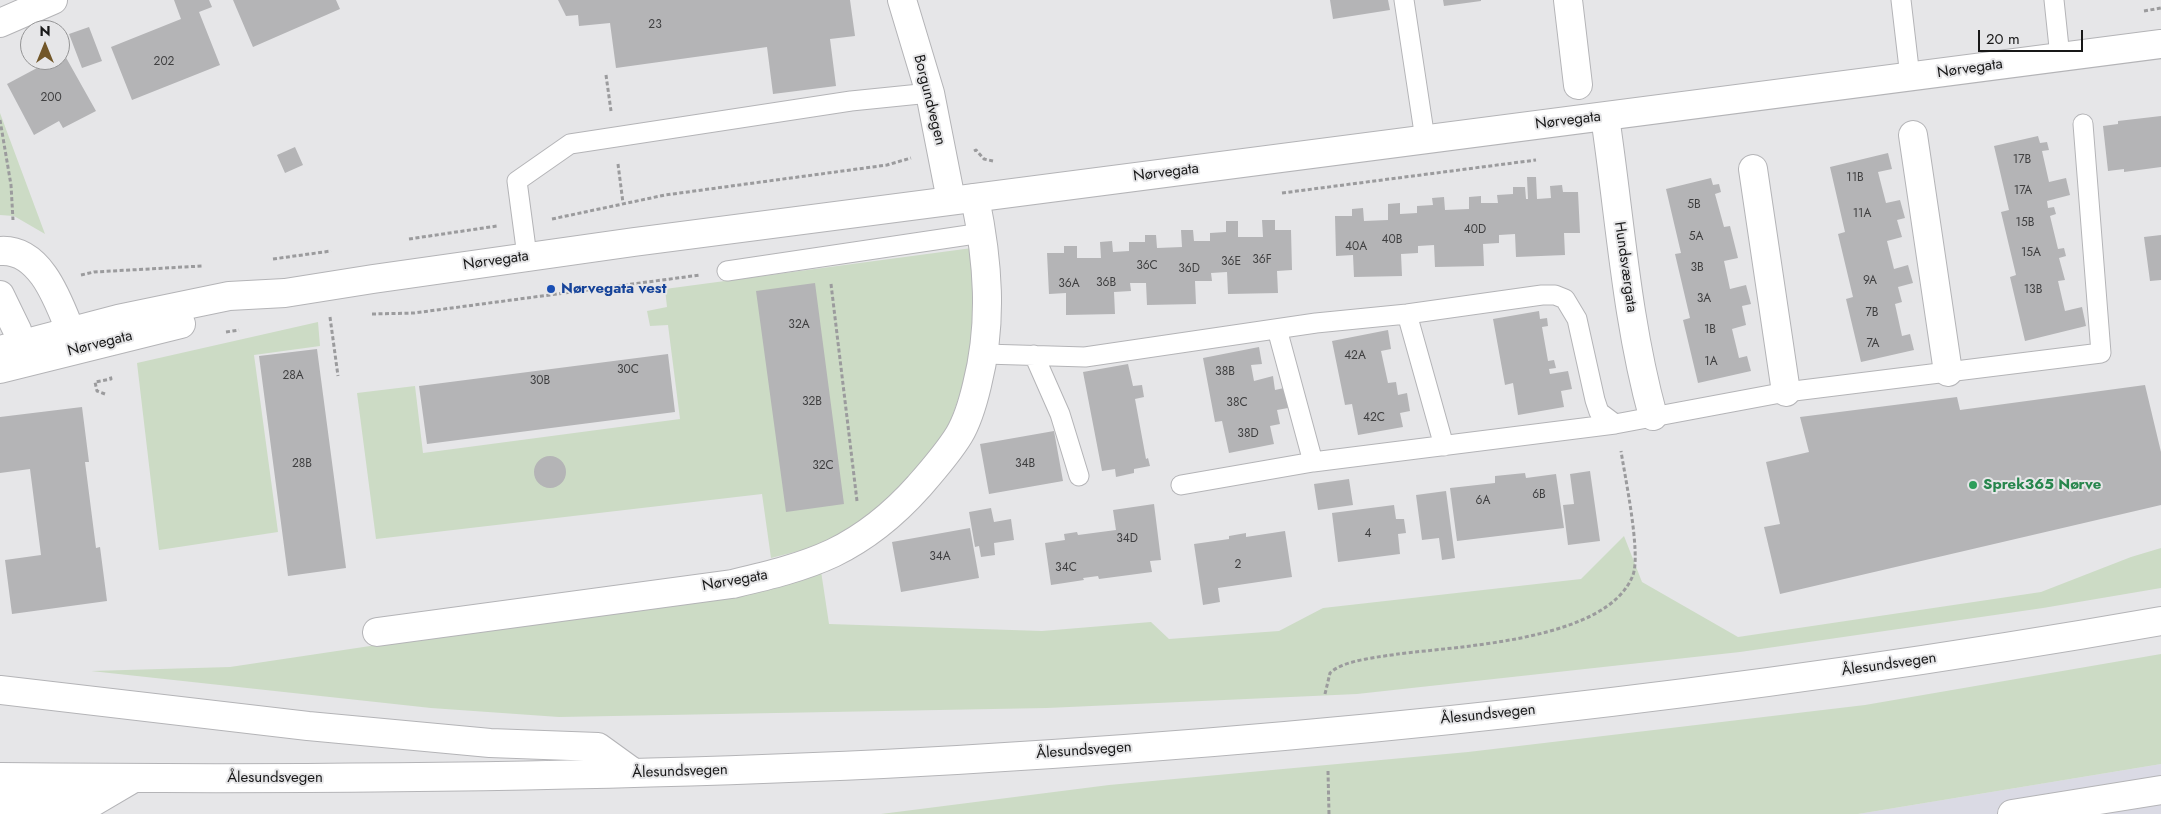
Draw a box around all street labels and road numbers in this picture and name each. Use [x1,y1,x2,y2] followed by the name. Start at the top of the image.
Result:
[909,53,949,147] street label: Borgundvegen
[1936,55,2004,83] street label: Nørvegata
[1534,108,1602,134] street label: Nørvegata
[1132,160,1200,186] street label: Nørvegata
[1610,220,1640,314] street label: Hundsværgata
[462,247,530,275] street label: Nørvegata
[66,327,134,361] street label: Nørvegata
[701,566,769,596] street label: Nørvegata
[1840,649,1938,681] street label: Ålesundsvegen
[1440,701,1536,729] street label: Ålesundsvegen
[1036,739,1132,763] street label: Ålesundsvegen
[632,761,728,783] street label: Ålesundsvegen
[227,769,323,787] street label: Ålesundsvegen

